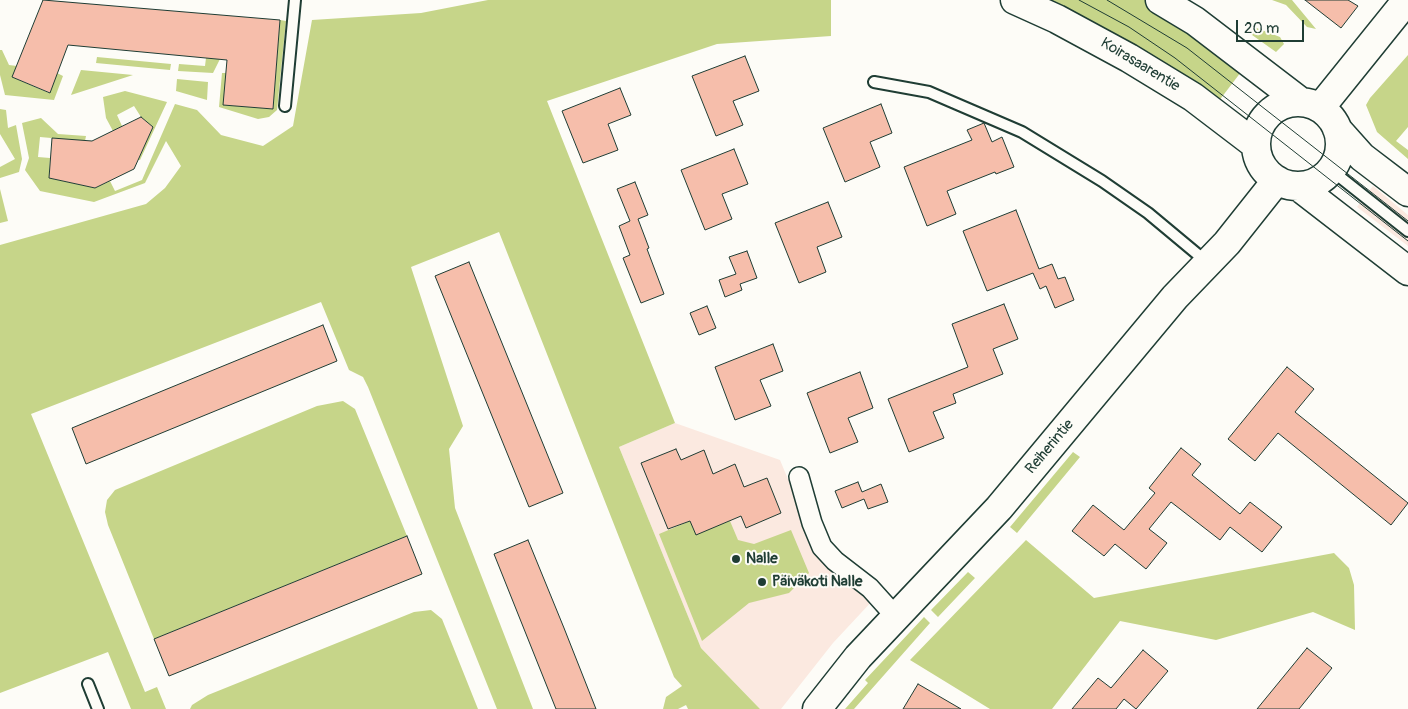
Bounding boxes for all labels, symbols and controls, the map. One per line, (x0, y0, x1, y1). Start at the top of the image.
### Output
scale bar (1238, 10, 1306, 42)
text: 20 m (1244, 19, 1279, 38)
street label: Koirasaarentie (1097, 34, 1183, 96)
street label: Reiherintie (1022, 416, 1078, 478)
place label: Nalle (746, 550, 778, 568)
marker: Nalle (730, 553, 742, 565)
place label: Päiväkoti Nalle (772, 573, 862, 591)
marker: Päiväkoti Nalle (756, 576, 768, 588)

